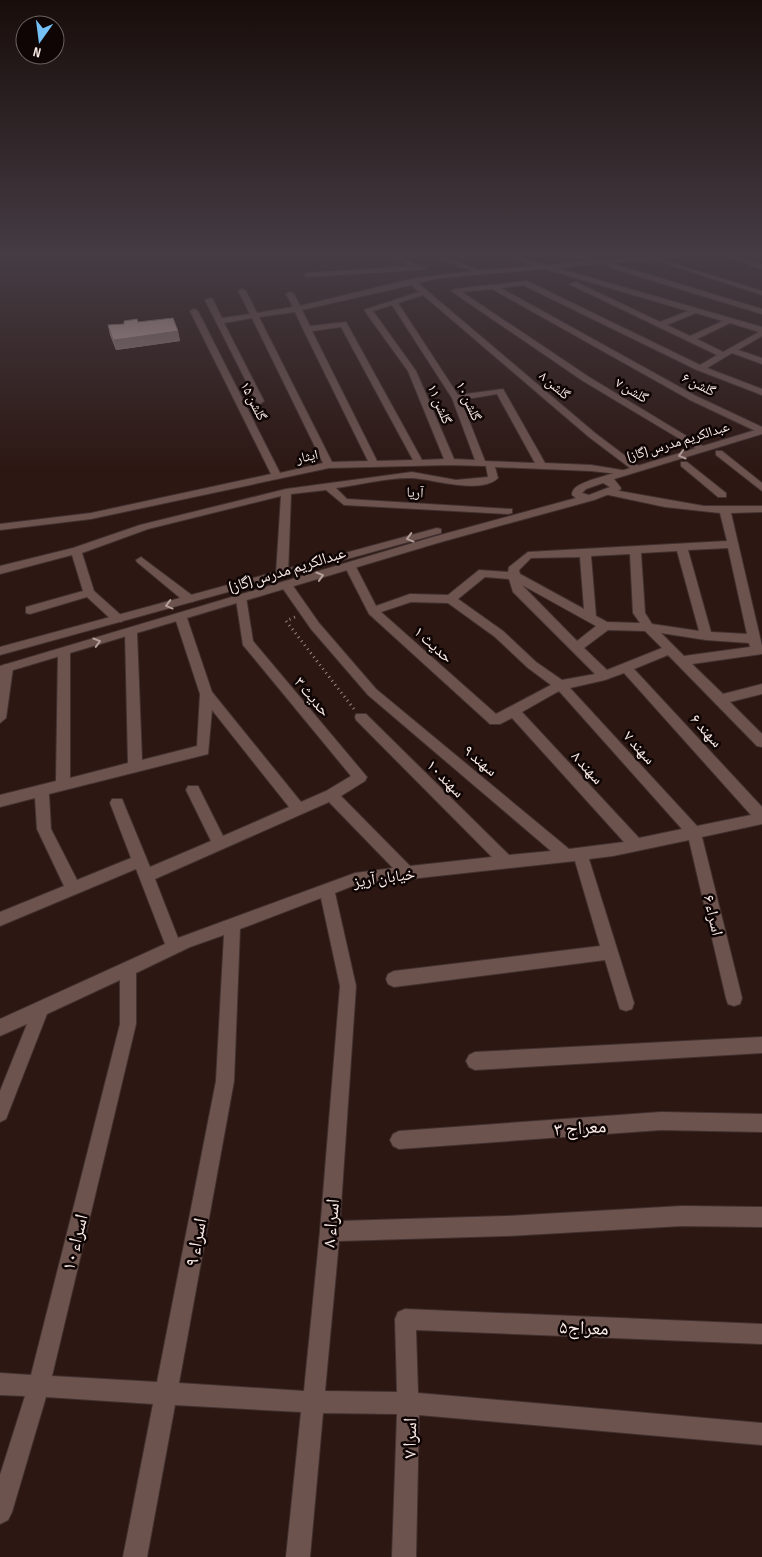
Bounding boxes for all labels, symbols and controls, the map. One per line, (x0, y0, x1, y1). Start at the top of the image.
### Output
north arrow (15, 15, 65, 65)
text: N (31, 43, 43, 61)
street label: گلشن ۸ (536, 368, 574, 403)
street label: گلشن ۶ (679, 369, 718, 400)
street label: گلشن ۷ (612, 374, 651, 407)
street label: گلشن ۱۵ (237, 379, 271, 424)
street label: گلشن ۱۰ (452, 379, 485, 424)
street label: گلشن ۱۱ (424, 382, 456, 427)
street label: عبدالکریم مدرس (گاز) (625, 418, 732, 466)
street label: ایثار (294, 446, 320, 467)
one-way arrow (678, 450, 687, 460)
street label: آریا (406, 484, 424, 501)
one-way arrow (406, 532, 415, 543)
street label: عبدالکریم مدرس (گاز) (227, 544, 348, 597)
one-way arrow (316, 572, 324, 582)
one-way arrow (166, 599, 174, 609)
street label: حدیث ۱ (410, 623, 456, 668)
one-way arrow (93, 638, 101, 648)
street label: حدیث ۳ (290, 673, 334, 721)
street label: سهند ۶ (686, 710, 726, 752)
street label: سهند ۷ (619, 727, 659, 769)
street label: سهند ۹ (459, 741, 501, 781)
street label: سهند ۸ (567, 747, 607, 789)
street label: سهند ۱۰ (422, 756, 468, 802)
street label: خیابان آریز (351, 865, 416, 892)
street label: اسراء ۶ (699, 893, 726, 938)
street label: معراج ۳ (553, 1115, 607, 1142)
street label: اسراء ۸ (318, 1198, 345, 1249)
street label: اسراء ۱۰ (57, 1212, 94, 1273)
street label: اسراء ۹ (181, 1216, 212, 1269)
street label: معراج۵ (559, 1316, 609, 1341)
street label: اسرا ۷ (399, 1417, 422, 1459)

